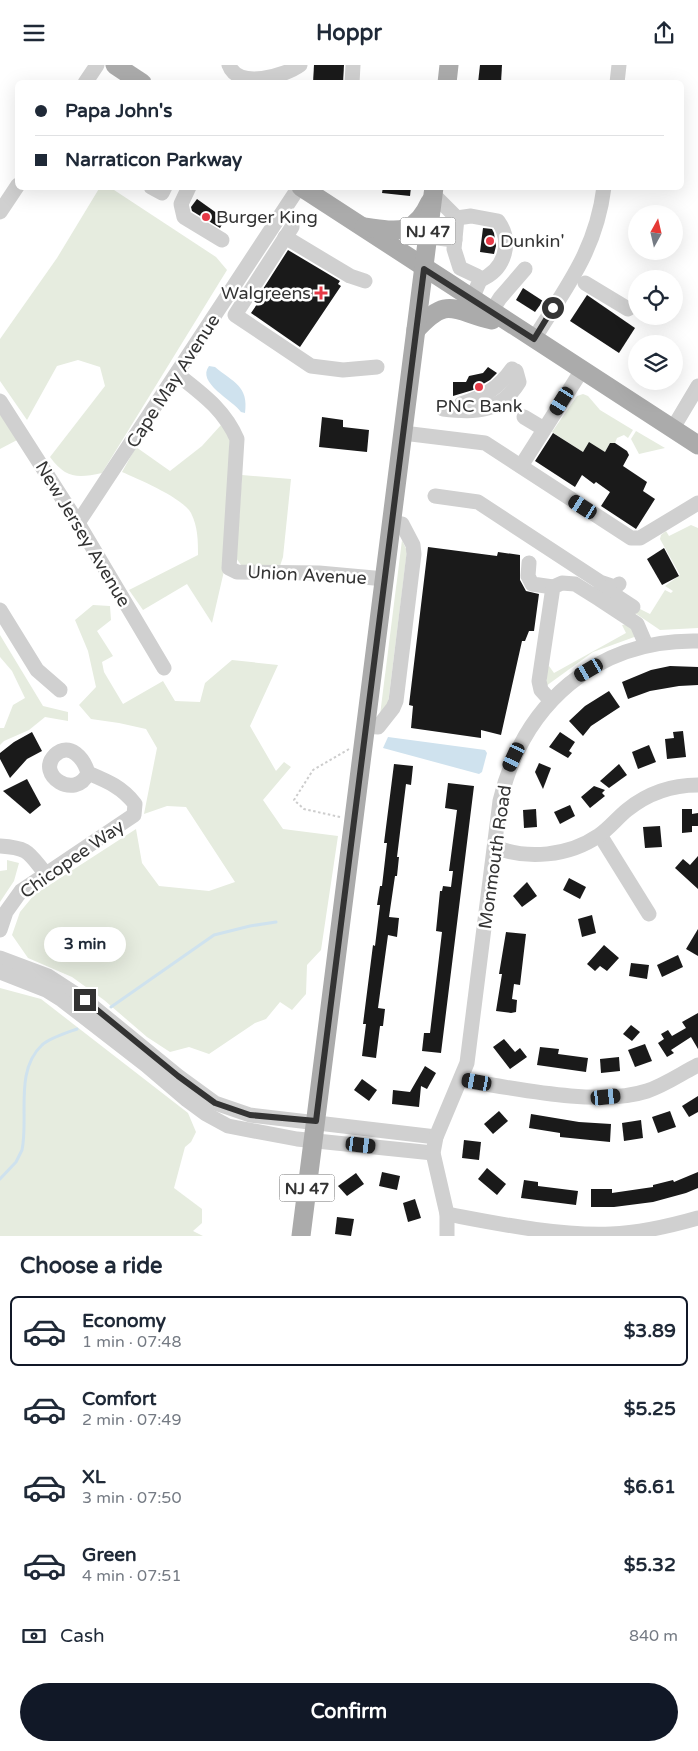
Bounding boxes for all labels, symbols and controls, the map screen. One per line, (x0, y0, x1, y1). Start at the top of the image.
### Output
icon: menu (20, 19, 48, 47)
icon: share (650, 19, 678, 47)
text: Hoppr (316, 20, 382, 46)
text: Papa John's (65, 100, 172, 122)
text: Narraticon Parkway (65, 149, 242, 171)
north arrow (628, 205, 682, 260)
map controls (628, 205, 683, 390)
place label: Burger King (216, 206, 318, 228)
marker: Burger King (200, 211, 212, 223)
road number: NJ 47 (400, 218, 456, 245)
place label: Dunkin' (500, 230, 565, 252)
marker: Dunkin' (484, 235, 496, 247)
button: locate (628, 270, 683, 325)
place label: Walgreens (221, 282, 311, 304)
marker: Walgreens (315, 287, 327, 299)
route start (542, 297, 564, 319)
street label: Cape May Avenue (122, 310, 224, 452)
button: layers (628, 335, 683, 390)
marker: PNC Bank (473, 381, 485, 393)
car (547, 384, 576, 418)
place label: PNC Bank (435, 395, 523, 417)
street label: New Jersey Avenue (31, 457, 135, 611)
car (566, 493, 599, 521)
street label: Union Avenue (247, 561, 367, 589)
car (572, 656, 605, 684)
car (500, 740, 527, 774)
street label: Monmouth Road (474, 784, 516, 930)
street label: Chicopee Way (16, 815, 129, 903)
callout: 3 min (44, 927, 126, 963)
text: 3 min (64, 934, 106, 954)
route end (74, 989, 96, 1011)
car (460, 1072, 493, 1092)
car (590, 1088, 621, 1106)
car (345, 1136, 376, 1154)
road number: NJ 47 (280, 1175, 334, 1201)
text: Choose a ride (20, 1253, 163, 1279)
icon: car (22, 1309, 67, 1354)
text: Economy (82, 1310, 166, 1332)
text: $3.89 (624, 1320, 676, 1342)
text: 1 min · 07:48 (82, 1332, 181, 1352)
icon: car (22, 1387, 67, 1432)
text: Comfort (82, 1388, 156, 1410)
text: $5.25 (624, 1398, 676, 1420)
text: 2 min · 07:49 (82, 1410, 181, 1430)
icon: car (22, 1465, 67, 1510)
text: XL (82, 1466, 106, 1488)
text: $6.61 (624, 1476, 676, 1498)
text: 3 min · 07:50 (82, 1488, 181, 1508)
icon: car (22, 1543, 67, 1588)
text: Green (82, 1544, 136, 1566)
text: $5.32 (624, 1554, 676, 1576)
text: 4 min · 07:51 (82, 1566, 181, 1586)
icon: cash (20, 1622, 48, 1650)
text: Cash (60, 1625, 105, 1647)
text: 840 m (629, 1626, 678, 1646)
button: Confirm (20, 1683, 678, 1741)

